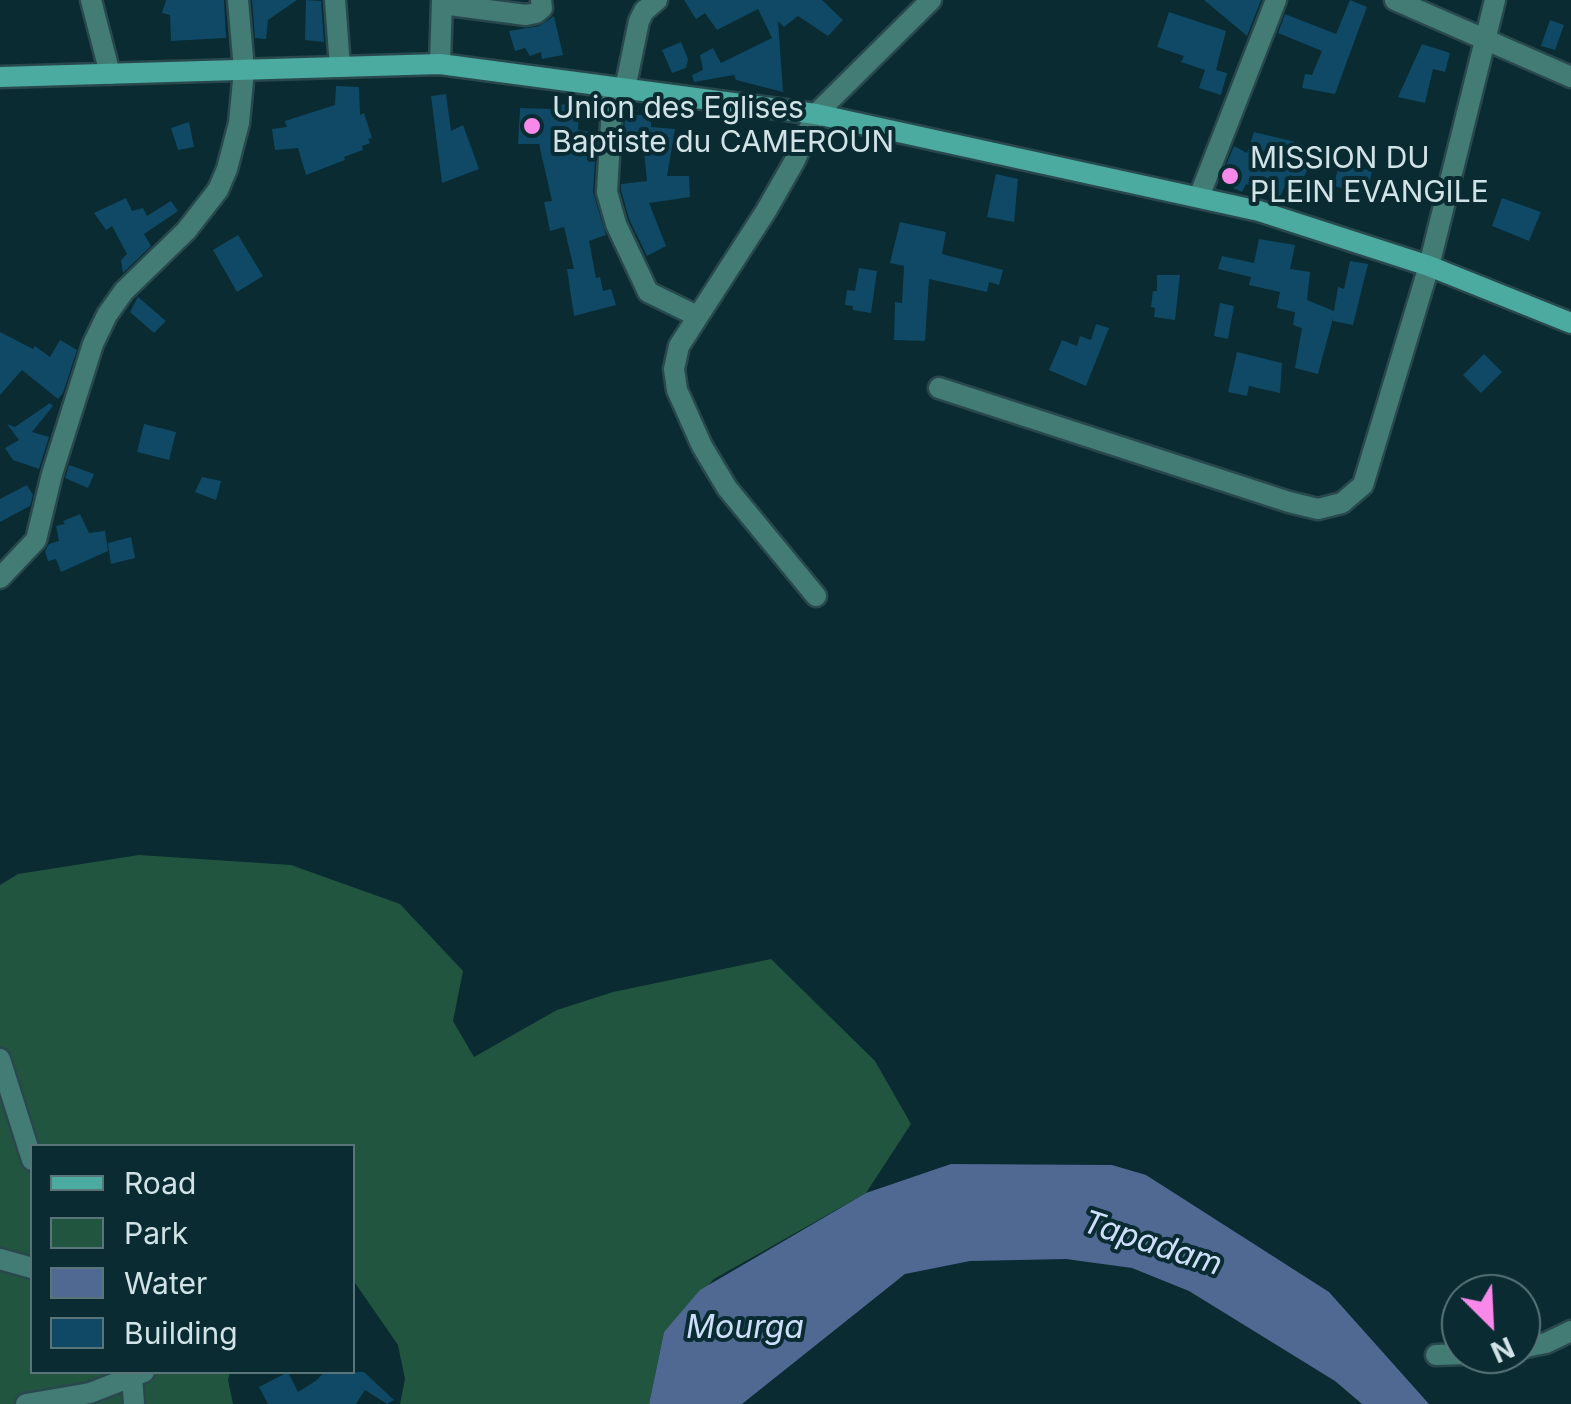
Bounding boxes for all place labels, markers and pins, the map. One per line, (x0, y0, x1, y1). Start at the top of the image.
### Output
place label: Union des Eglises Baptiste du CAMEROUN (552, 91, 894, 162)
marker: Union des Eglises Baptiste du CAMEROUN (521, 115, 543, 137)
place label: MISSION DU PLEIN EVANGILE (1250, 141, 1489, 212)
marker: MISSION DU PLEIN EVANGILE (1219, 165, 1241, 187)

